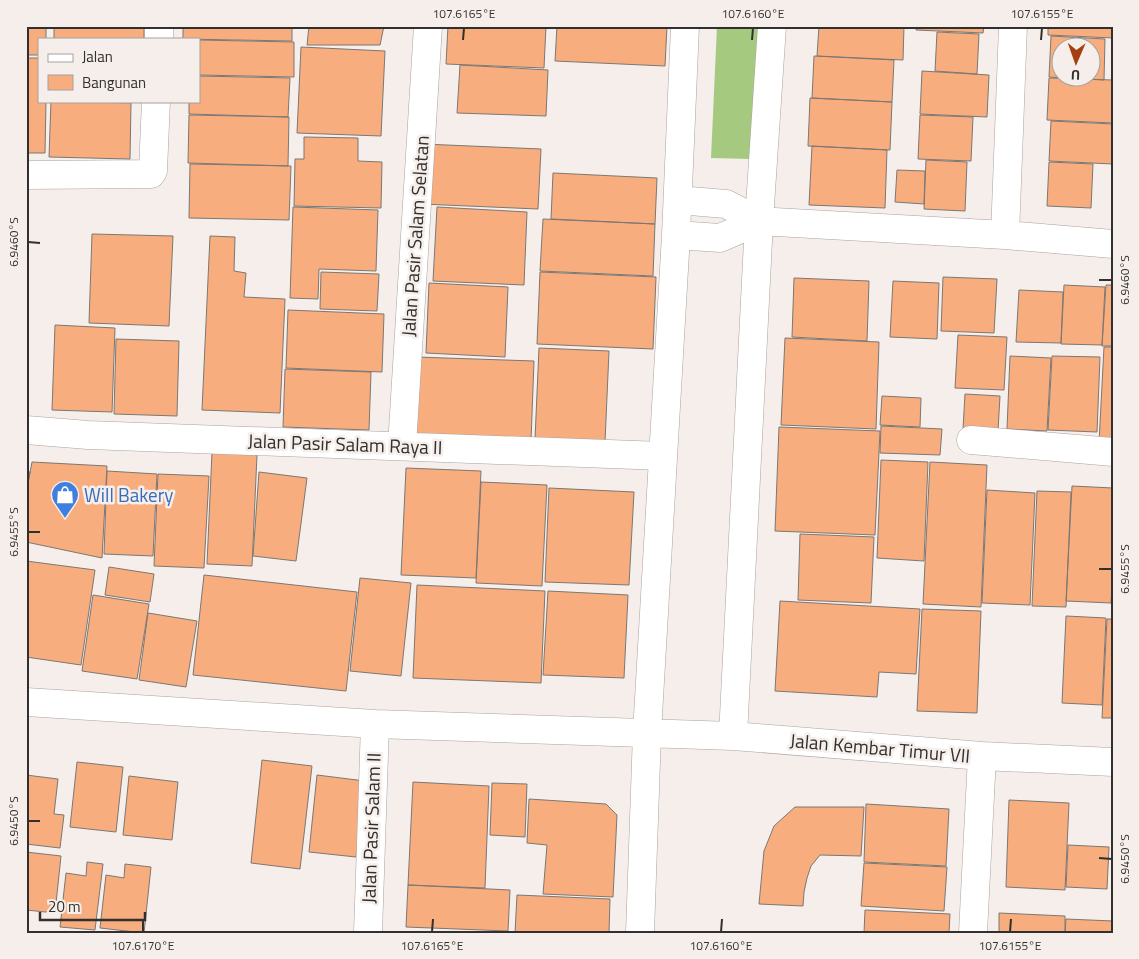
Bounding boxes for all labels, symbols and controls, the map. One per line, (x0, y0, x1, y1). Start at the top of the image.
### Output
text: 107.6165°E (433, 4, 496, 23)
text: 107.6160°E (722, 4, 785, 23)
text: 107.6155°E (1011, 4, 1074, 23)
legend (38, 38, 200, 102)
north arrow (1052, 38, 1102, 88)
text: Jalan (82, 45, 113, 68)
text: U (1071, 65, 1080, 86)
text: Bangunan (82, 71, 146, 94)
street label: Jalan Pasir Salam Selatan (393, 134, 436, 338)
text: 6.9460°S (4, 217, 23, 267)
text: 6.9460°S (1115, 255, 1134, 305)
street label: Jalan Pasir Salam Raya II (247, 426, 443, 461)
shop icon: Will Bakery (50, 480, 80, 519)
place label: Will Bakery (84, 480, 173, 509)
text: 6.9455°S (4, 507, 23, 557)
text: 6.9455°S (1115, 544, 1134, 594)
street label: Jalan Kembar Timur VII (789, 725, 971, 770)
street label: Jalan Pasir Salam II (353, 752, 388, 904)
text: 6.9450°S (4, 796, 23, 846)
text: 6.9450°S (1115, 834, 1134, 884)
scale bar (40, 889, 145, 921)
text: 20 m (48, 895, 81, 918)
text: 107.6170°E (112, 936, 175, 955)
text: 107.6165°E (401, 936, 464, 955)
text: 107.6160°E (690, 936, 753, 955)
text: 107.6155°E (979, 936, 1042, 955)

